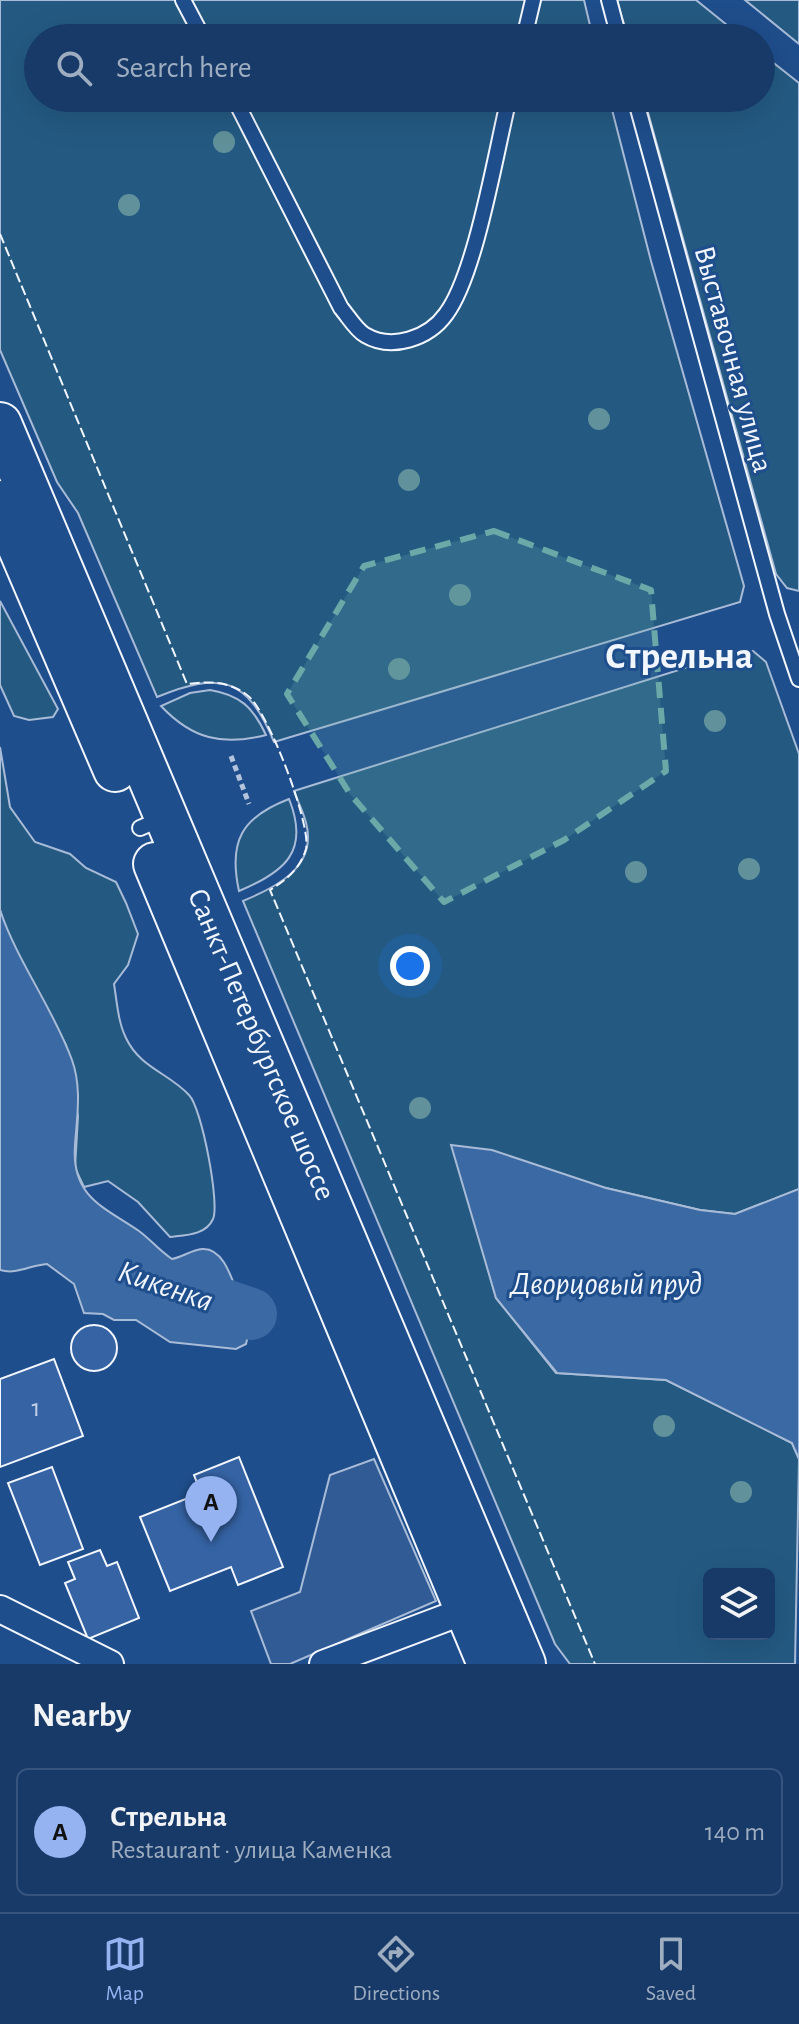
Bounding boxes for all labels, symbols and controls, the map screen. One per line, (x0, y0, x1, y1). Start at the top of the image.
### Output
search box (24, 24, 775, 112)
icon: search (52, 46, 96, 90)
text: Search here (116, 53, 252, 83)
street label: Выставочная улица (688, 243, 778, 476)
district label: Стрельна (605, 638, 753, 676)
street label: Санкт-Петербургское шоссе (182, 884, 340, 1205)
your location (390, 946, 430, 986)
water label: Кикенка (114, 1255, 217, 1317)
water label: Дворцовый пруд (509, 1268, 702, 1301)
house number: 1 (32, 1395, 40, 1421)
pin: A (185, 1476, 237, 1542)
map controls (703, 1568, 775, 1640)
button: layers (703, 1568, 775, 1640)
text: Nearby (32, 1699, 131, 1733)
text: Стрельна (110, 1802, 227, 1832)
text: A (52, 1819, 68, 1845)
text: 140 m (705, 1819, 765, 1845)
text: Restaurant · улица Каменка (110, 1837, 392, 1863)
tab: Map (103, 1932, 147, 2006)
tab: Directions (352, 1932, 440, 2006)
tab: Saved (646, 1932, 696, 2006)

